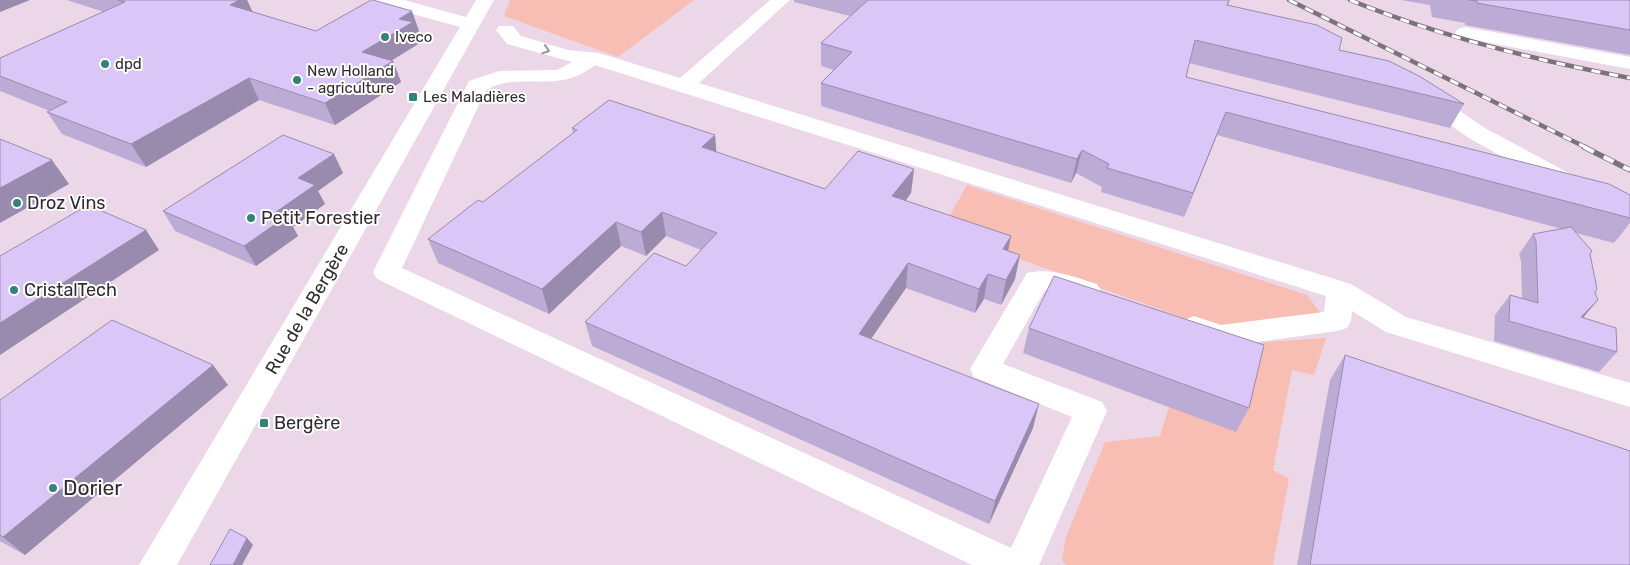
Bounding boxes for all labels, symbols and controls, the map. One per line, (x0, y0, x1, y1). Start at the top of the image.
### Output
place label: Iveco (395, 28, 432, 46)
marker: Iveco (379, 31, 391, 43)
one-way arrow (542, 44, 550, 54)
place label: dpd (115, 55, 142, 73)
marker: dpd (99, 58, 111, 70)
place label: New Holland - agriculture (307, 62, 394, 97)
marker: New Holland - agriculture (291, 74, 303, 86)
place label: Les Maladières (423, 88, 526, 106)
marker: Les Maladières (407, 91, 419, 103)
place label: Droz Vins (27, 192, 106, 214)
marker: Droz Vins (11, 197, 23, 209)
place label: Petit Forestier (261, 207, 380, 229)
marker: Petit Forestier (245, 212, 257, 224)
street label: Rue de la Bergère (261, 240, 353, 378)
place label: CristalTech (24, 279, 117, 301)
marker: CristalTech (8, 284, 20, 296)
place label: Bergère (274, 412, 340, 434)
marker: Bergère (258, 417, 270, 429)
place label: Dorier (63, 475, 122, 500)
marker: Dorier (47, 482, 59, 494)

